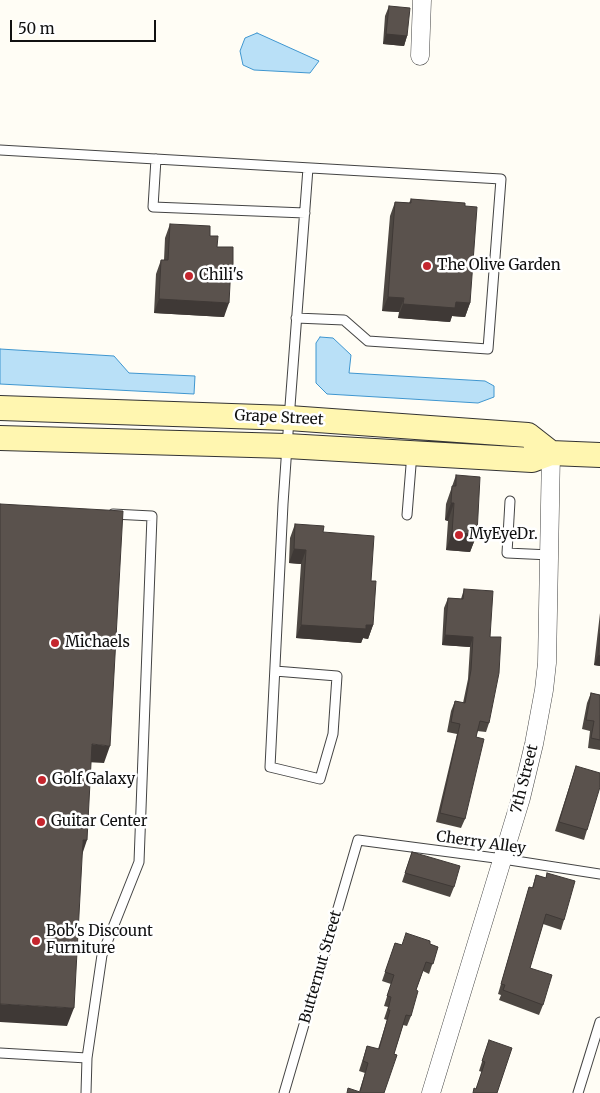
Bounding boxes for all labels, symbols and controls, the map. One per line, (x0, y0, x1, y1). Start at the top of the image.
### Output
scale bar (12, 10, 159, 42)
text: 50 m (18, 19, 55, 38)
place label: The Olive Garden (437, 257, 561, 275)
marker: The Olive Garden (421, 260, 433, 272)
place label: Chili's (199, 267, 243, 285)
marker: Chili's (183, 270, 195, 282)
street label: Grape Street (234, 407, 324, 429)
place label: MyEyeDr. (469, 526, 538, 544)
marker: MyEyeDr. (453, 529, 465, 541)
place label: Michaels (65, 634, 130, 652)
marker: Michaels (49, 637, 61, 649)
street label: 7th Street (508, 743, 542, 815)
place label: Golf Galaxy (52, 771, 135, 789)
marker: Golf Galaxy (36, 774, 48, 786)
place label: Guitar Center (51, 813, 147, 831)
marker: Guitar Center (35, 816, 47, 828)
street label: Cherry Alley (435, 828, 527, 858)
street label: Butternut Street (296, 909, 346, 1025)
place label: Bob's Discount Furniture (46, 923, 153, 958)
marker: Bob's Discount Furniture (30, 935, 42, 947)

